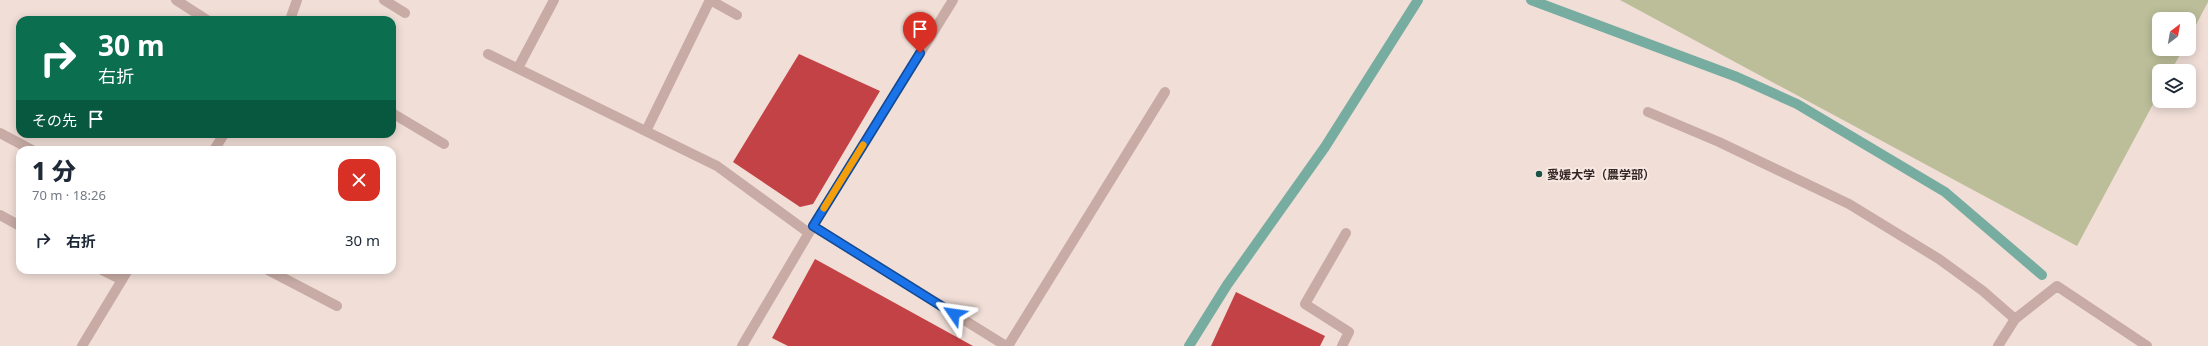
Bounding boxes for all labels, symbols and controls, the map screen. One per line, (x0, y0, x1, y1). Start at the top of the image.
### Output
pin (903, 12, 937, 53)
north arrow (2152, 12, 2196, 56)
map controls (2152, 12, 2196, 108)
icon: arrive (909, 18, 931, 40)
text: 30 m (98, 26, 165, 64)
icon: right (32, 32, 84, 84)
text: 右折 (98, 64, 134, 88)
button: layers (2152, 64, 2196, 108)
icon: arrive (85, 108, 107, 130)
text: その先 (32, 110, 77, 130)
text: 1 分 (32, 154, 76, 187)
button: close (338, 159, 380, 201)
place label: 愛媛大学（農学部） (1547, 166, 1655, 183)
marker: 愛媛大学（農学部） (1534, 169, 1544, 179)
text: 70 m · 18:26 (32, 186, 106, 204)
icon: right (32, 229, 54, 251)
text: 30 m (345, 230, 380, 250)
text: 右折 (66, 231, 96, 251)
position arrow (933, 293, 975, 335)

